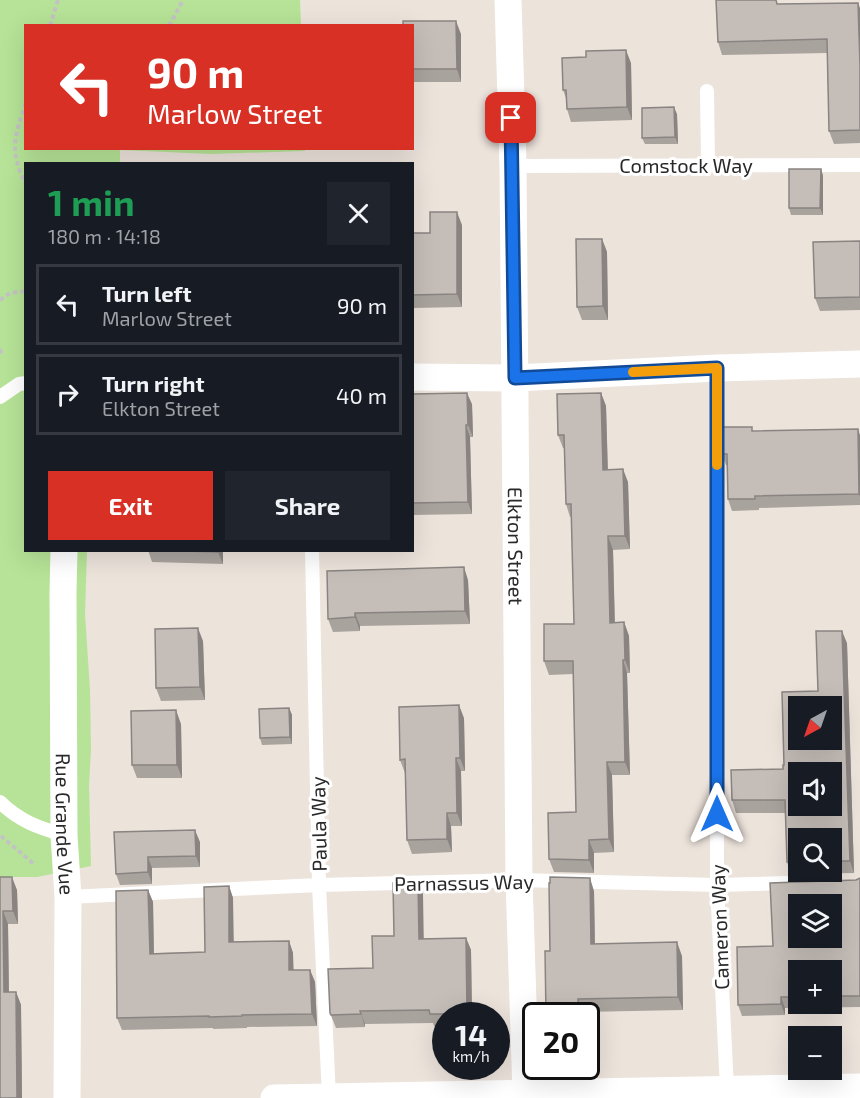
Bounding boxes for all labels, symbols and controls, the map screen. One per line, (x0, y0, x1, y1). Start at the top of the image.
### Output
text: 90 m (147, 46, 244, 96)
icon: left (48, 48, 126, 126)
pin (485, 92, 536, 143)
text: Marlow Street (147, 97, 322, 129)
icon: arrive (494, 101, 527, 134)
street label: Comstock Way (619, 153, 753, 177)
text: 1 min (48, 180, 135, 223)
button: close (327, 182, 390, 245)
text: 180 m · 14:18 (48, 224, 161, 248)
text: Turn left (102, 280, 191, 306)
icon: left (51, 288, 84, 321)
text: 90 m (337, 292, 387, 318)
text: Marlow Street (102, 306, 232, 330)
text: Turn right (102, 370, 204, 396)
icon: right (51, 378, 84, 411)
text: 40 m (336, 382, 387, 408)
text: Elkton Street (102, 396, 220, 420)
button: Exit (48, 471, 213, 540)
button: Share (225, 471, 390, 540)
street label: Elkton Street (504, 487, 529, 605)
north arrow (788, 696, 842, 750)
map controls (788, 696, 842, 1080)
street label: Rue Grande Vue (52, 753, 80, 896)
button: sound (788, 762, 842, 816)
street label: Paula Way (305, 776, 331, 872)
position arrow (685, 782, 749, 846)
button: search (788, 828, 842, 882)
street label: Cameron Way (705, 863, 733, 990)
street label: Parnassus Way (394, 869, 534, 895)
button: layers (788, 894, 842, 948)
button: + (788, 960, 842, 1014)
speed limit sign: 20 (522, 1002, 600, 1080)
text: 14 (455, 1016, 487, 1052)
button: − (788, 1026, 842, 1080)
text: km/h (452, 1047, 490, 1065)

